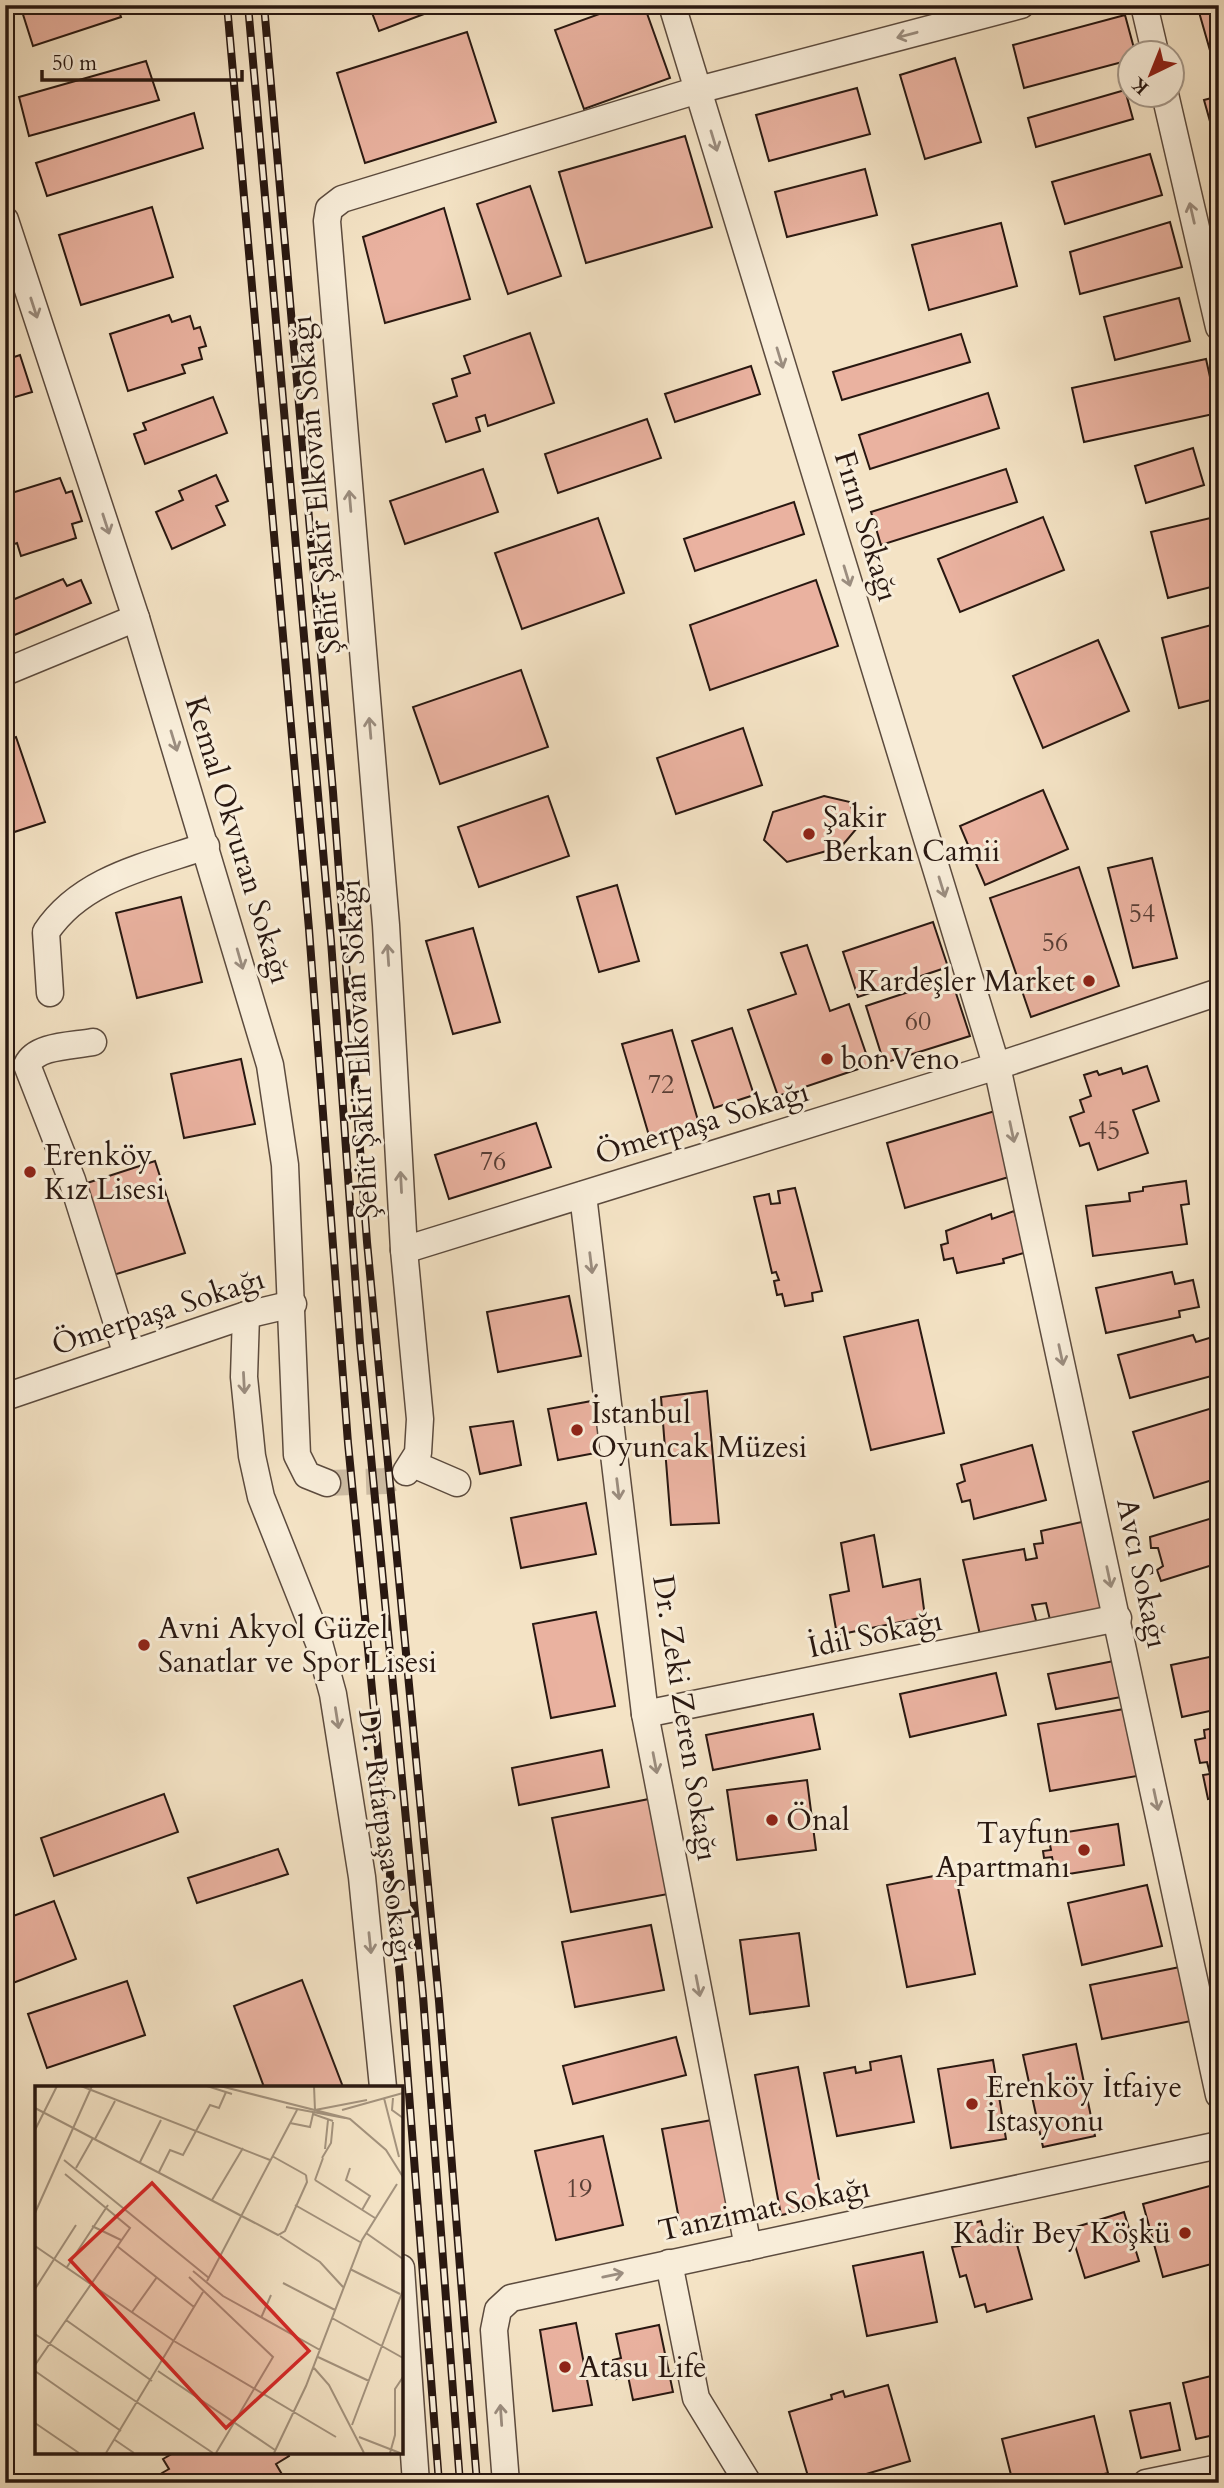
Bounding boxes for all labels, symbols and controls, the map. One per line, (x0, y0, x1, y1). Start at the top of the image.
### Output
one-way arrow (897, 29, 919, 42)
scale bar (42, 38, 242, 82)
north arrow (1116, 38, 1186, 108)
text: 50 m (52, 49, 97, 78)
text: K (1125, 71, 1155, 100)
one-way arrow (708, 129, 721, 151)
one-way arrow (1185, 202, 1199, 225)
one-way arrow (29, 297, 42, 319)
street label: Şehit Şakir Elkovan Sokağı (281, 314, 351, 656)
one-way arrow (775, 347, 788, 369)
street label: Fırın Sokağı (824, 446, 908, 606)
one-way arrow (343, 490, 356, 513)
one-way arrow (101, 513, 113, 535)
one-way arrow (841, 565, 854, 587)
street label: Kemal Okvuran Sokağı (175, 691, 301, 989)
one-way arrow (363, 717, 376, 740)
one-way arrow (169, 730, 182, 752)
place label: Şakir Berkan Camii (823, 797, 1000, 872)
marker: Şakir Berkan Camii (801, 826, 817, 842)
one-way arrow (937, 876, 950, 898)
street label: Şehit Şakir Elkovan Sokağı (330, 878, 388, 1220)
house number: 54 (1129, 896, 1155, 931)
house number: 56 (1042, 925, 1068, 960)
one-way arrow (381, 944, 394, 966)
one-way arrow (234, 948, 247, 970)
place label: Kardeşler Market (858, 961, 1076, 1002)
marker: Kardeşler Market (1081, 973, 1097, 989)
house number: 60 (905, 1004, 931, 1039)
place label: bonVeno (841, 1039, 959, 1080)
marker: bonVeno (819, 1051, 835, 1067)
house number: 72 (648, 1067, 674, 1102)
street label: Ömerpaşa Sokağı (590, 1071, 814, 1175)
house number: 45 (1094, 1113, 1120, 1148)
one-way arrow (1006, 1120, 1020, 1143)
place label: Erenköy Kız Lisesi (44, 1135, 165, 1210)
house number: 76 (480, 1144, 506, 1179)
marker: Erenköy Kız Lisesi (22, 1164, 38, 1180)
one-way arrow (394, 1171, 407, 1194)
one-way arrow (585, 1251, 598, 1274)
street label: Ömerpaşa Sokağı (46, 1258, 270, 1366)
one-way arrow (1054, 1343, 1068, 1366)
one-way arrow (238, 1371, 251, 1394)
place label: İstanbul Oyuncak Müzesi (591, 1393, 807, 1468)
marker: İstanbul Oyuncak Müzesi (569, 1422, 585, 1438)
one-way arrow (612, 1477, 625, 1500)
street label: Avcı Sokağı (1106, 1494, 1178, 1652)
one-way arrow (1102, 1565, 1116, 1588)
street label: Dr. Zeki Zeren Sokağı (642, 1572, 728, 1864)
street label: İdil Sokağı (804, 1600, 946, 1668)
place label: Avni Akyol Güzel Sanatlar ve Spor Lisesi (158, 1608, 437, 1683)
marker: Avni Akyol Güzel Sanatlar ve Spor Lisesi (136, 1637, 152, 1653)
one-way arrow (331, 1706, 344, 1729)
street label: Dr. Rıfatpaşa Sokağı (348, 1706, 424, 1966)
one-way arrow (648, 1751, 662, 1774)
one-way arrow (1150, 1788, 1164, 1811)
place label: Önal (786, 1800, 850, 1841)
marker: Önal (764, 1812, 780, 1828)
place label: Tayfun Apartmanı (935, 1813, 1070, 1888)
marker: Tayfun Apartmanı (1076, 1842, 1092, 1858)
one-way arrow (363, 1932, 376, 1954)
one-way arrow (692, 1974, 705, 1997)
place label: Erenköy İtfaiye İstasyonu (986, 2067, 1182, 2142)
inset map (35, 2086, 402, 2453)
marker: Erenköy İtfaiye İstasyonu (964, 2096, 980, 2112)
street label: Tanzimat Sokağı (654, 2167, 874, 2251)
house number: 19 (566, 2171, 592, 2206)
place label: Kadir Bey Köşkü (953, 2213, 1171, 2254)
marker: Kadir Bey Köşkü (1177, 2225, 1193, 2241)
one-way arrow (601, 2268, 624, 2282)
place label: Atasu Life (579, 2347, 707, 2388)
marker: Atasu Life (557, 2359, 573, 2375)
one-way arrow (494, 2403, 507, 2426)

